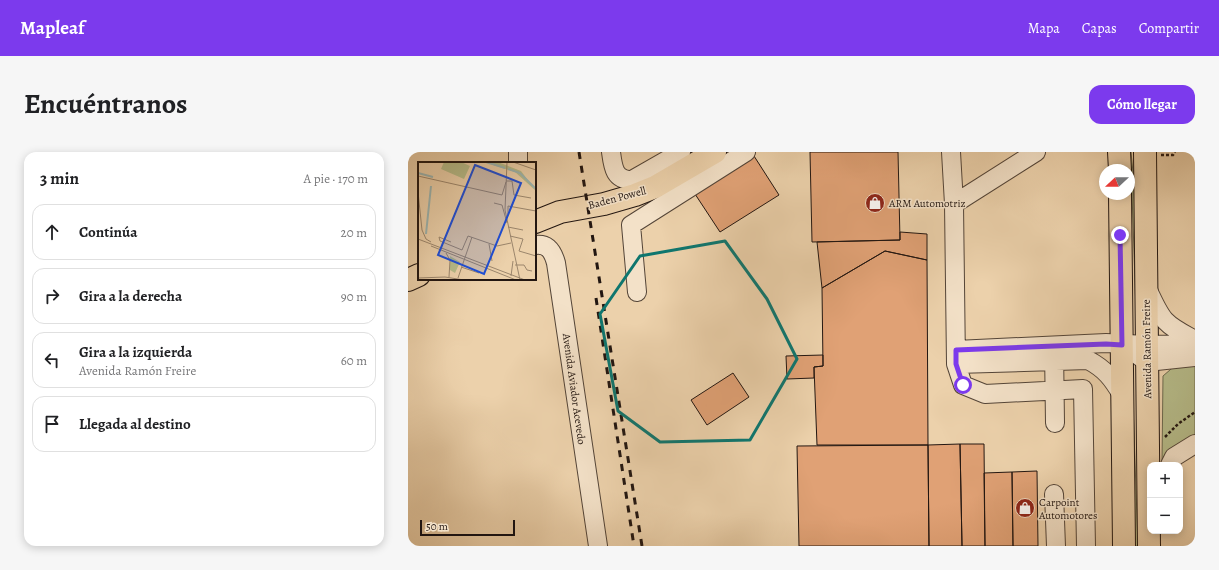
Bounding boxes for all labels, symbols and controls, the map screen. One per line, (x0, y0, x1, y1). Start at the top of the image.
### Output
text: Mapleaf (20, 15, 85, 41)
text: Mapa (1028, 19, 1060, 38)
text: Capas (1082, 19, 1117, 38)
text: Compartir (1139, 19, 1199, 38)
text: Encuéntranos (24, 85, 188, 123)
button: Cómo llegar (1089, 85, 1195, 124)
inset map (418, 162, 536, 280)
north arrow (1099, 164, 1135, 200)
text: 3 min (40, 167, 79, 190)
text: A pie · 170 m (304, 170, 368, 187)
street label: Baden Powell (586, 183, 648, 213)
shop icon: ARM Automotriz (864, 192, 886, 214)
place label: ARM Automotriz (888, 196, 966, 211)
icon: ahead (41, 221, 63, 243)
text: Continúa (79, 222, 137, 242)
text: 20 m (341, 224, 367, 241)
route end (1111, 226, 1129, 244)
icon: right (41, 285, 63, 307)
text: Gira a la derecha (79, 286, 182, 306)
text: 90 m (341, 288, 367, 305)
street label: Avenida Ramón Freire (1139, 299, 1155, 400)
street label: Avenida Aviador Acevedo (559, 332, 589, 446)
text: Gira a la izquierda (79, 342, 192, 362)
icon: left (41, 349, 63, 371)
text: 60 m (341, 352, 367, 369)
text: Avenida Ramón Freire (79, 362, 196, 379)
route start (954, 376, 972, 394)
icon: arrive (41, 413, 63, 435)
text: Llegada al destino (79, 414, 191, 434)
map controls (1147, 462, 1183, 534)
button: + (1147, 462, 1183, 498)
place label: Carpoint Automotores (1038, 495, 1097, 523)
shop icon: Carpoint Automotores (1014, 497, 1036, 519)
button: − (1147, 498, 1183, 534)
scale bar (420, 518, 515, 537)
text: 50 m (426, 519, 448, 534)

